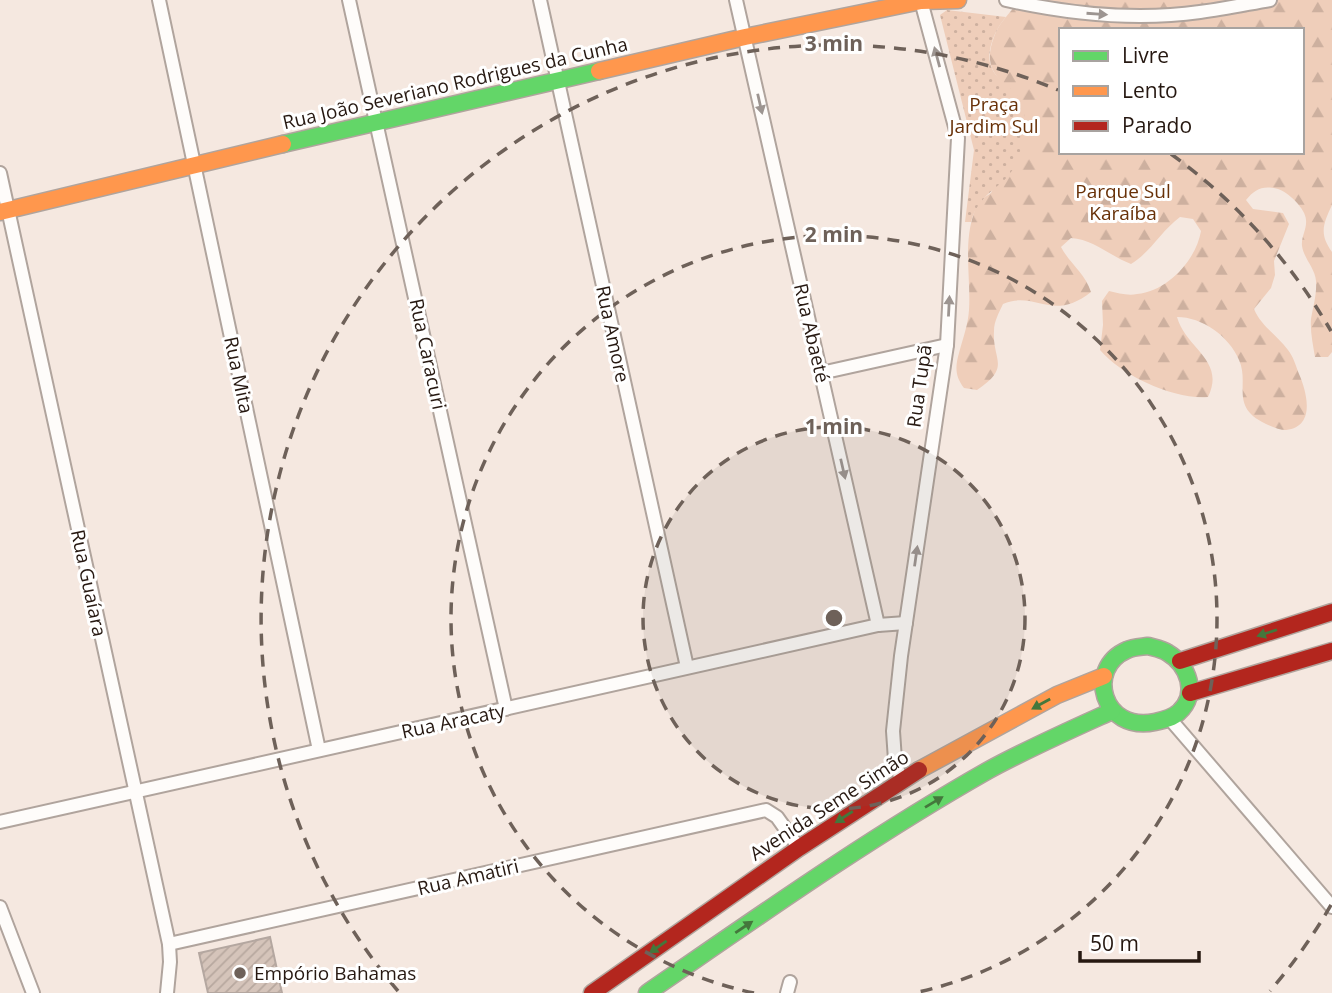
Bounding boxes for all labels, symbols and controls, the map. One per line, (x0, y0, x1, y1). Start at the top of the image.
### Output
one-way arrow (1087, 9, 1109, 20)
legend (1059, 28, 1304, 154)
text: 3 min (805, 29, 863, 57)
street label: Rua João Severiano Rodrigues da Cunha (280, 31, 630, 135)
text: Livre (1122, 41, 1169, 69)
one-way arrow (931, 46, 941, 67)
text: Lento (1122, 76, 1178, 104)
park label: Praça Jardim Sul (947, 91, 1039, 139)
one-way arrow (755, 93, 766, 115)
text: Parado (1122, 111, 1192, 139)
park label: Parque Sul Karaíba (1075, 178, 1171, 226)
text: 2 min (805, 220, 863, 248)
street label: Rua Abaeté (788, 281, 836, 385)
street label: Rua Amore (590, 283, 636, 385)
one-way arrow (944, 295, 955, 317)
street label: Rua Caracuri (404, 296, 452, 412)
street label: Rua Mita (218, 334, 260, 416)
street label: Rua Tupã (900, 343, 938, 429)
text: 1 min (805, 412, 863, 440)
one-way arrow (837, 458, 848, 480)
street label: Rua Guaíara (65, 527, 113, 639)
one-way arrow (911, 545, 922, 567)
centre of rings (822, 606, 846, 630)
one-way arrow (1256, 628, 1277, 639)
street label: Rua Aracaty (399, 697, 508, 745)
one-way arrow (1031, 698, 1051, 709)
street label: Avenida Seme Simão (744, 744, 914, 866)
one-way arrow (925, 796, 944, 808)
one-way arrow (835, 811, 854, 824)
street label: Rua Amatiri (415, 853, 521, 901)
one-way arrow (735, 920, 753, 934)
scale bar (1080, 920, 1199, 964)
text: 50 m (1090, 929, 1139, 957)
one-way arrow (649, 940, 667, 954)
place label: Empório Bahamas (254, 960, 416, 986)
marker: Empório Bahamas (232, 965, 248, 981)

